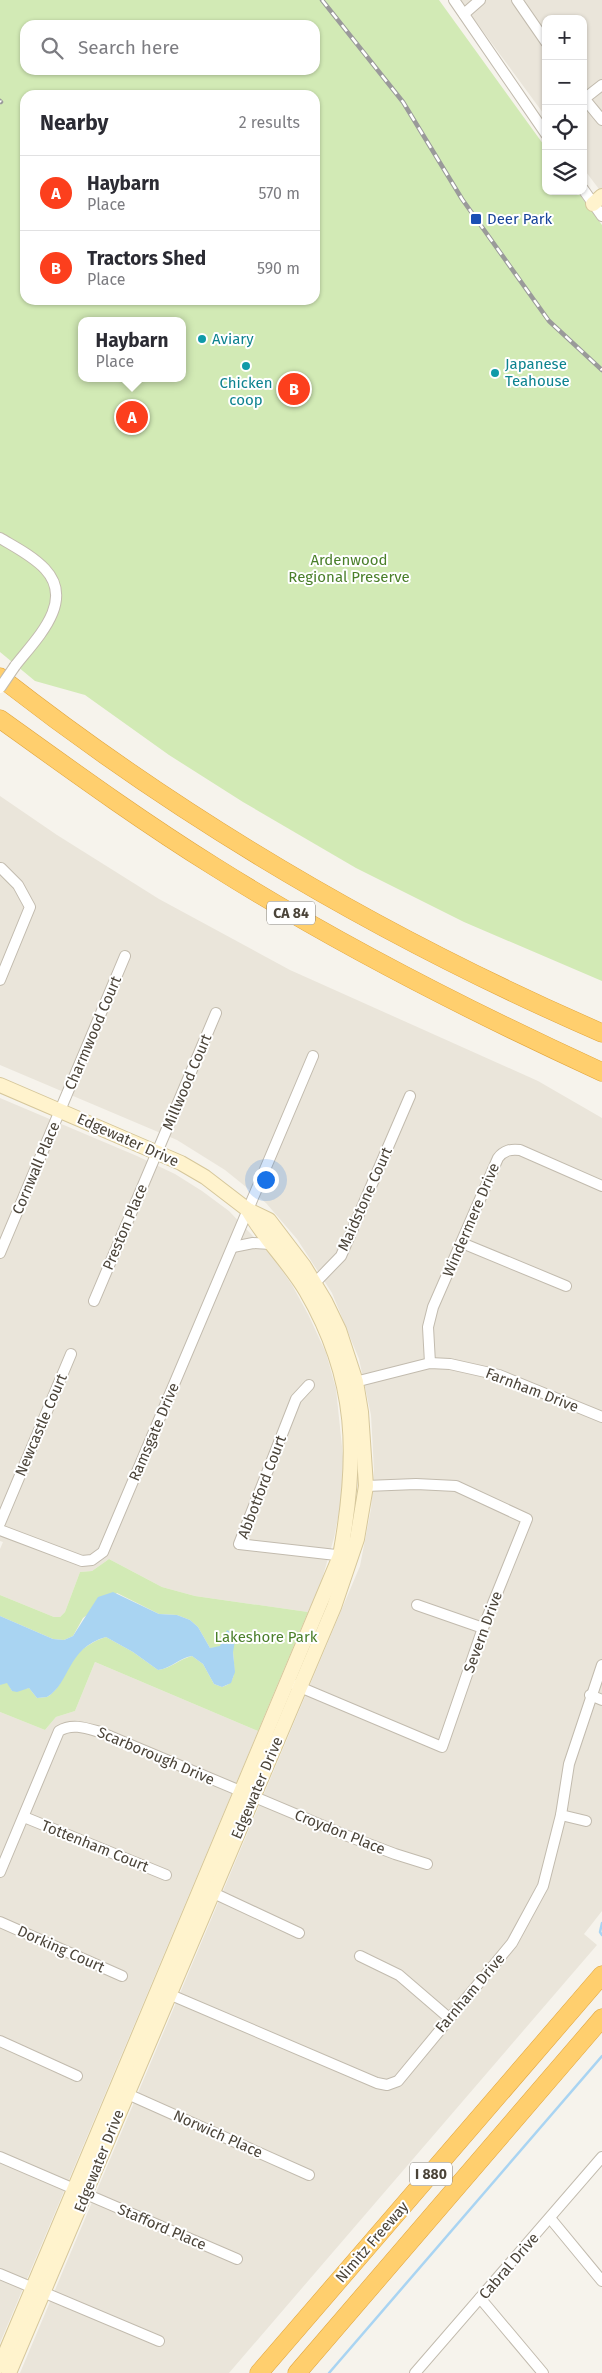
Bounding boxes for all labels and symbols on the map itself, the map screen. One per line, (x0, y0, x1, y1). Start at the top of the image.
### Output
place label: Deer Park (487, 210, 553, 228)
marker: Deer Park (469, 212, 483, 226)
place label: Aviary (212, 330, 254, 348)
marker: Aviary (196, 333, 208, 345)
place label: Japanese Teahouse (505, 355, 570, 390)
marker: Chicken coop (240, 360, 252, 372)
marker: Japanese Teahouse (489, 367, 501, 379)
pin: B (278, 370, 310, 408)
place label: Chicken coop (220, 374, 272, 409)
pin: A (116, 398, 148, 436)
park label: Ardenwood Regional Preserve (288, 551, 410, 586)
road number: CA 84 (267, 901, 315, 924)
street label: Charmwood Court (61, 973, 125, 1093)
street label: Millwood Court (159, 1031, 216, 1133)
street label: Edgewater Drive (74, 1110, 182, 1170)
street label: Cornwall Place (8, 1119, 64, 1217)
street label: Maidstone Court (334, 1144, 396, 1254)
street label: Windermere Drive (439, 1160, 503, 1280)
your location (253, 1167, 279, 1193)
street label: Preston Place (99, 1181, 151, 1273)
street label: Farnham Drive (483, 1364, 581, 1416)
street label: Newcastle Court (11, 1370, 71, 1479)
street label: Ramsgate Drive (125, 1380, 183, 1484)
street label: Abbotford Court (234, 1432, 290, 1541)
street label: Severn Drive (460, 1589, 506, 1675)
park label: Lakeshore Park (215, 1628, 318, 1646)
street label: Scarborough Drive (95, 1723, 217, 1789)
street label: Edgewater Drive (227, 1734, 287, 1842)
street label: Croydon Place (292, 1806, 388, 1858)
street label: Tottenham Court (39, 1816, 152, 1876)
street label: Dorking Court (15, 1922, 108, 1976)
street label: Farnham Drive (432, 1950, 508, 2036)
street label: Norwich Place (171, 2106, 265, 2162)
street label: Edgewater Drive (70, 2107, 128, 2215)
road number: I 880 (410, 2162, 452, 2186)
street label: Nimitz Freeway (332, 2197, 413, 2286)
street label: Stafford Place (115, 2200, 209, 2254)
street label: Cabral Drive (475, 2229, 543, 2303)

